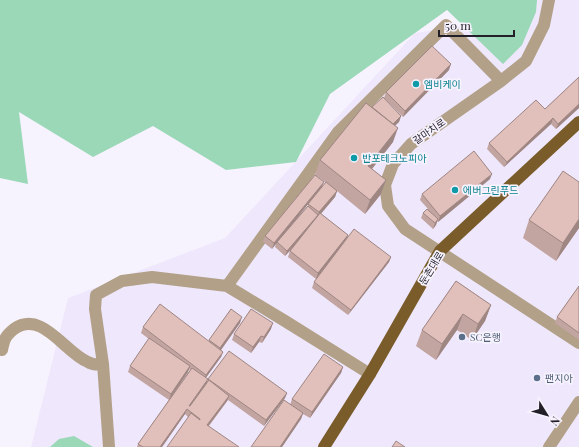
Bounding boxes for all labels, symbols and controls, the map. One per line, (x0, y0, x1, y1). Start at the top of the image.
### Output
scale bar (439, 12, 514, 38)
text: 50 m (445, 17, 471, 33)
place label: 엠비케이 (424, 77, 461, 91)
marker: 엠비케이 (411, 79, 421, 89)
street label: 갈마치로 (410, 115, 448, 147)
place label: 반포테크노피아 (362, 151, 427, 165)
marker: 반포테크노피아 (349, 153, 359, 163)
place label: 에버그린푸드 (463, 183, 518, 197)
marker: 에버그린푸드 (450, 185, 460, 195)
street label: 둔촌대로 (416, 249, 446, 287)
place label: SC은행 (470, 330, 501, 344)
marker: SC은행 (457, 332, 467, 342)
place label: 팬지아 (545, 371, 573, 385)
marker: 팬지아 (532, 373, 542, 383)
north arrow (527, 395, 567, 435)
text: N (547, 414, 564, 429)

